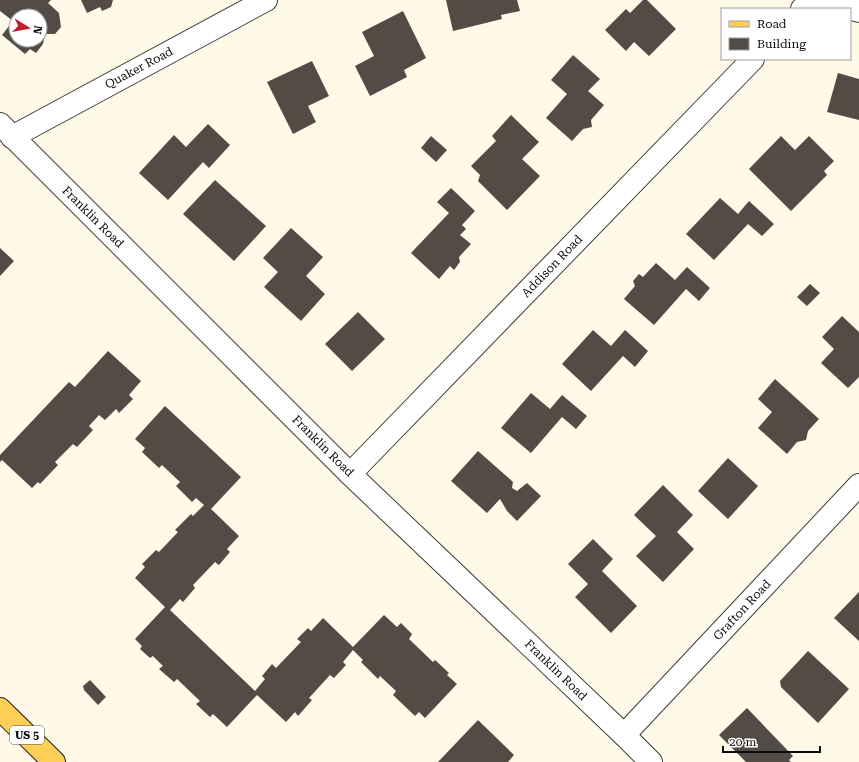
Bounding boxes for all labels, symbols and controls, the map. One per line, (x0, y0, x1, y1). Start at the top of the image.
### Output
north arrow (8, 8, 48, 48)
legend (721, 8, 851, 60)
text: Road (757, 17, 787, 31)
text: N (30, 24, 45, 36)
text: Building (757, 37, 806, 51)
street label: Quaker Road (103, 44, 176, 92)
street label: Franklin Road (59, 183, 127, 251)
street label: Addison Road (519, 232, 585, 300)
street label: Franklin Road (289, 412, 357, 480)
street label: Grafton Road (710, 577, 774, 643)
street label: Franklin Road (522, 637, 590, 703)
road number: US 5 (10, 726, 44, 744)
scale bar (723, 728, 820, 754)
text: 20 m (729, 735, 756, 749)

